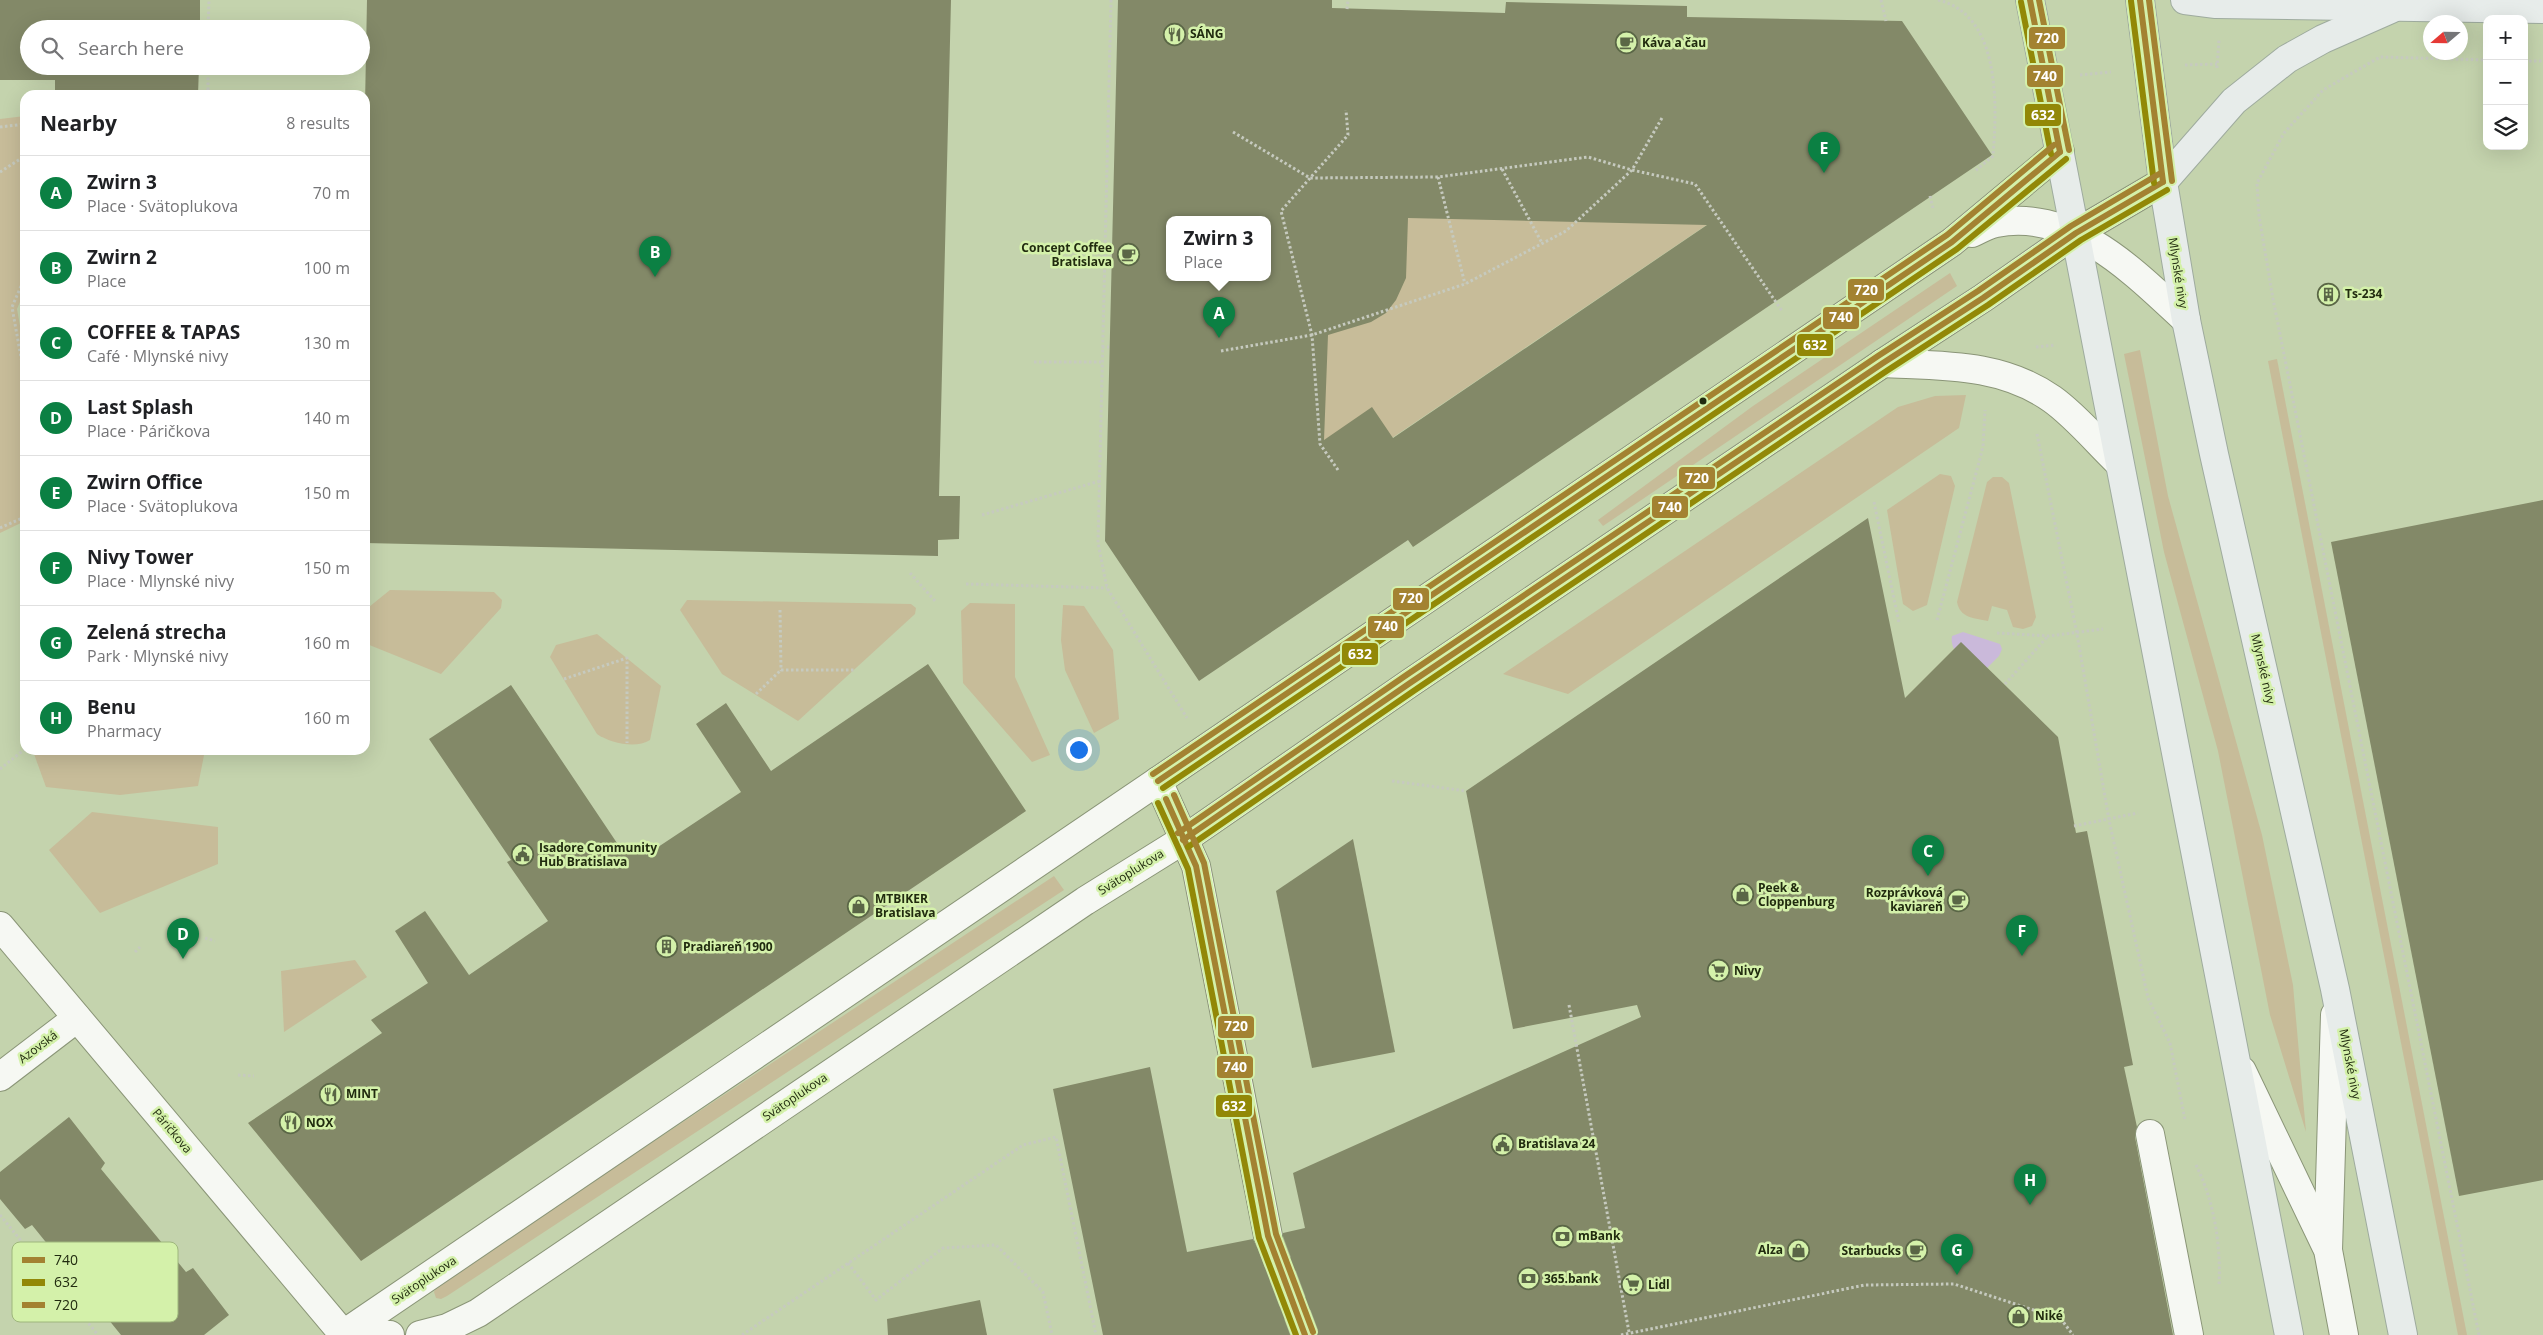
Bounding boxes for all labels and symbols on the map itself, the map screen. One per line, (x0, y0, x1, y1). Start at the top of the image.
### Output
north arrow (2423, 15, 2468, 60)
restaurant icon: SÁNG (1162, 22, 1186, 46)
place label: SÁNG (1190, 25, 1223, 42)
line badge: 720 (2028, 26, 2066, 50)
text: 720 (2035, 28, 2059, 47)
cafe icon: Káva a čau (1614, 31, 1638, 55)
place label: Káva a čau (1642, 34, 1706, 51)
line badge: 740 (2026, 64, 2064, 88)
text: 740 (2033, 66, 2057, 85)
line badge: 632 (2024, 103, 2062, 127)
text: 632 (2031, 105, 2055, 124)
pin: E (1808, 132, 1840, 173)
pin: B (639, 236, 671, 277)
street label: Mlynské nivy (2165, 236, 2193, 311)
place label: Concept Coffee Bratislava (1021, 239, 1112, 270)
cafe icon: Concept Coffee Bratislava (1116, 243, 1140, 267)
line badge: 720 (1847, 278, 1885, 302)
text: 720 (1854, 280, 1878, 299)
building icon: Ts-234 (2317, 282, 2341, 306)
place label: Ts-234 (2345, 285, 2382, 302)
pin: A (1203, 297, 1235, 338)
line badge: 740 (1822, 306, 1860, 330)
text: 740 (1829, 307, 1853, 326)
line badge: 632 (1796, 333, 1834, 357)
text: 632 (1803, 335, 1827, 354)
unlabelled marker (1698, 396, 1708, 406)
line badge: 720 (1678, 466, 1716, 490)
text: 720 (1685, 468, 1709, 487)
line badge: 740 (1651, 495, 1689, 519)
text: 740 (1658, 497, 1682, 516)
line badge: 720 (1392, 587, 1430, 611)
text: 720 (1399, 588, 1423, 607)
line badge: 740 (1367, 615, 1405, 639)
text: 740 (1374, 616, 1398, 635)
street label: Mlynské nivy (2247, 632, 2280, 707)
line badge: 632 (1341, 642, 1379, 666)
text: 632 (1348, 644, 1372, 663)
your location (1066, 737, 1092, 763)
pin: C (1912, 835, 1944, 876)
place label: Isadore Community Hub Bratislava (539, 839, 657, 870)
public building icon: Isadore Community Hub Bratislava (511, 843, 535, 867)
street label: Svätoplukova (1095, 845, 1167, 899)
place label: Peek & Cloppenburg (1758, 879, 1835, 910)
shop icon: Peek & Cloppenburg (1730, 883, 1754, 907)
place label: Rozprávková kaviareň (1866, 884, 1943, 915)
cafe icon: Rozprávková kaviareň (1947, 888, 1971, 912)
place label: MTBIKER Bratislava (875, 890, 936, 921)
shop icon: MTBIKER Bratislava (847, 894, 871, 918)
pin: F (2006, 915, 2038, 956)
pin: D (167, 918, 199, 959)
building icon: Pradiareň 1900 (655, 935, 679, 959)
place label: Pradiareň 1900 (683, 938, 773, 955)
supermarket icon: Nivy (1706, 959, 1730, 983)
place label: Nivy (1734, 962, 1761, 979)
line badge: 720 (1217, 1015, 1255, 1039)
text: 720 (1224, 1016, 1248, 1035)
street label: Azovská (15, 1026, 61, 1067)
street label: Mlynské nivy (2335, 1027, 2366, 1102)
line badge: 740 (1216, 1055, 1254, 1079)
text: 740 (1223, 1057, 1247, 1076)
street label: Svätoplukova (759, 1069, 830, 1125)
restaurant icon: MINT (318, 1082, 342, 1106)
place label: MINT (346, 1085, 378, 1102)
line badge: 632 (1215, 1094, 1253, 1118)
text: 632 (1222, 1096, 1246, 1115)
street label: Páričkova (149, 1105, 196, 1157)
restaurant icon: NOX (278, 1111, 302, 1135)
place label: NOX (306, 1114, 333, 1131)
public building icon: Bratislava 24 (1490, 1132, 1514, 1156)
place label: Bratislava 24 (1518, 1135, 1596, 1152)
pin: H (2014, 1164, 2046, 1205)
bank icon: mBank (1550, 1224, 1574, 1248)
place label: mBank (1578, 1227, 1621, 1244)
pin: G (1941, 1234, 1973, 1275)
shop icon: Alza (1787, 1238, 1811, 1262)
cafe icon: Starbucks (1905, 1239, 1929, 1263)
place label: Alza (1758, 1241, 1783, 1258)
legend (12, 1242, 178, 1322)
place label: Starbucks (1841, 1242, 1901, 1259)
text: 740 (54, 1250, 78, 1269)
street label: Svätoplukova (388, 1252, 459, 1308)
bank icon: 365.bank (1516, 1267, 1540, 1291)
place label: 365.bank (1544, 1270, 1599, 1287)
text: 632 (54, 1272, 78, 1291)
supermarket icon: Lidl (1620, 1273, 1644, 1297)
place label: Lidl (1648, 1276, 1670, 1293)
text: 720 (54, 1295, 78, 1314)
shop icon: Niké (2007, 1304, 2031, 1328)
place label: Niké (2035, 1307, 2063, 1324)

